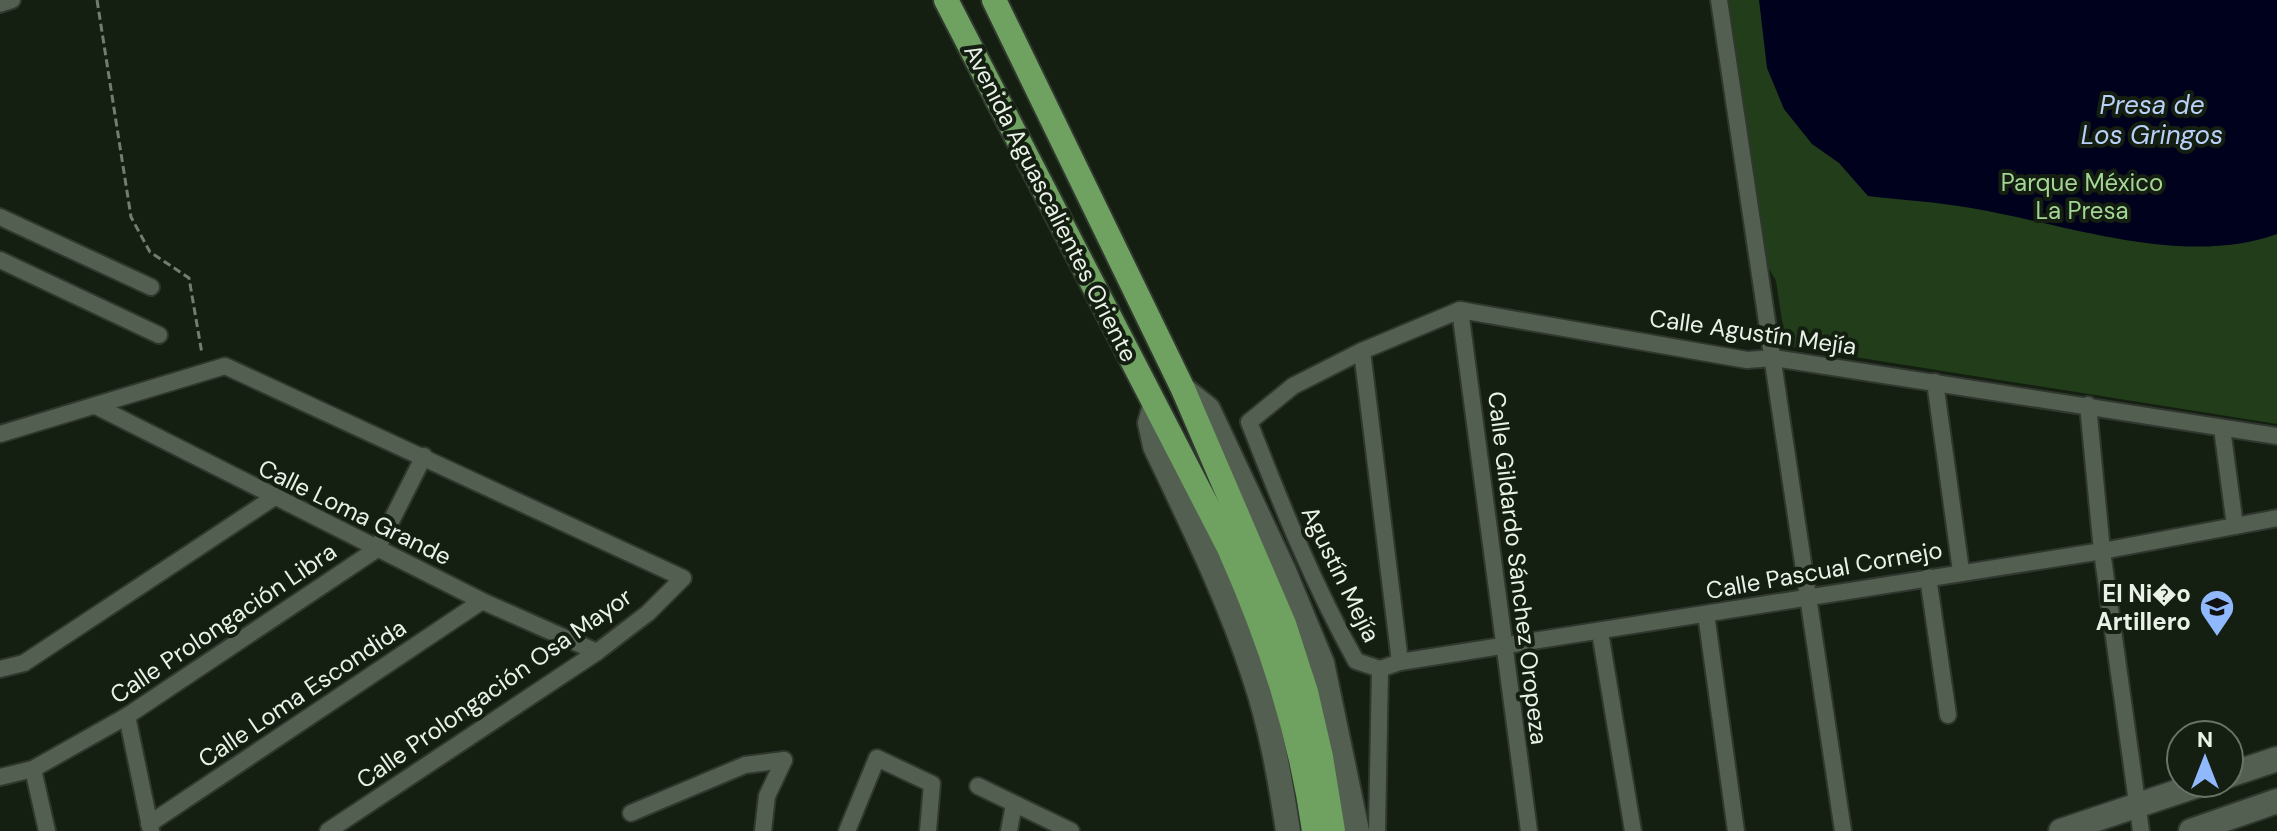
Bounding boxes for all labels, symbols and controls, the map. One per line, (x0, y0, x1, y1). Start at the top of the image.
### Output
street label: Avenida Aguascalientes Oriente (957, 39, 1145, 367)
water label: Presa de Los Gringos (2081, 88, 2223, 152)
park label: Parque México La Presa (2001, 167, 2163, 226)
street label: Calle Agustín Mejía (1648, 302, 1858, 362)
street label: Calle Gildardo Sánchez Oropeza (1481, 390, 1555, 746)
street label: Calle Loma Grande (253, 452, 457, 572)
street label: Agustín Mejía (1295, 501, 1387, 647)
street label: Calle Pascual Cornejo (1703, 534, 1945, 606)
street label: Calle Prolongación Libra (104, 536, 342, 710)
place label: El Ni�o Artillero (2096, 578, 2191, 637)
street label: Calle Prolongación Osa Mayor (350, 581, 638, 795)
school or university icon: El Ni�o Artillero (2198, 588, 2236, 638)
street label: Calle Loma Escondida (192, 612, 412, 774)
north arrow (2165, 719, 2245, 799)
text: N (2197, 725, 2213, 754)

